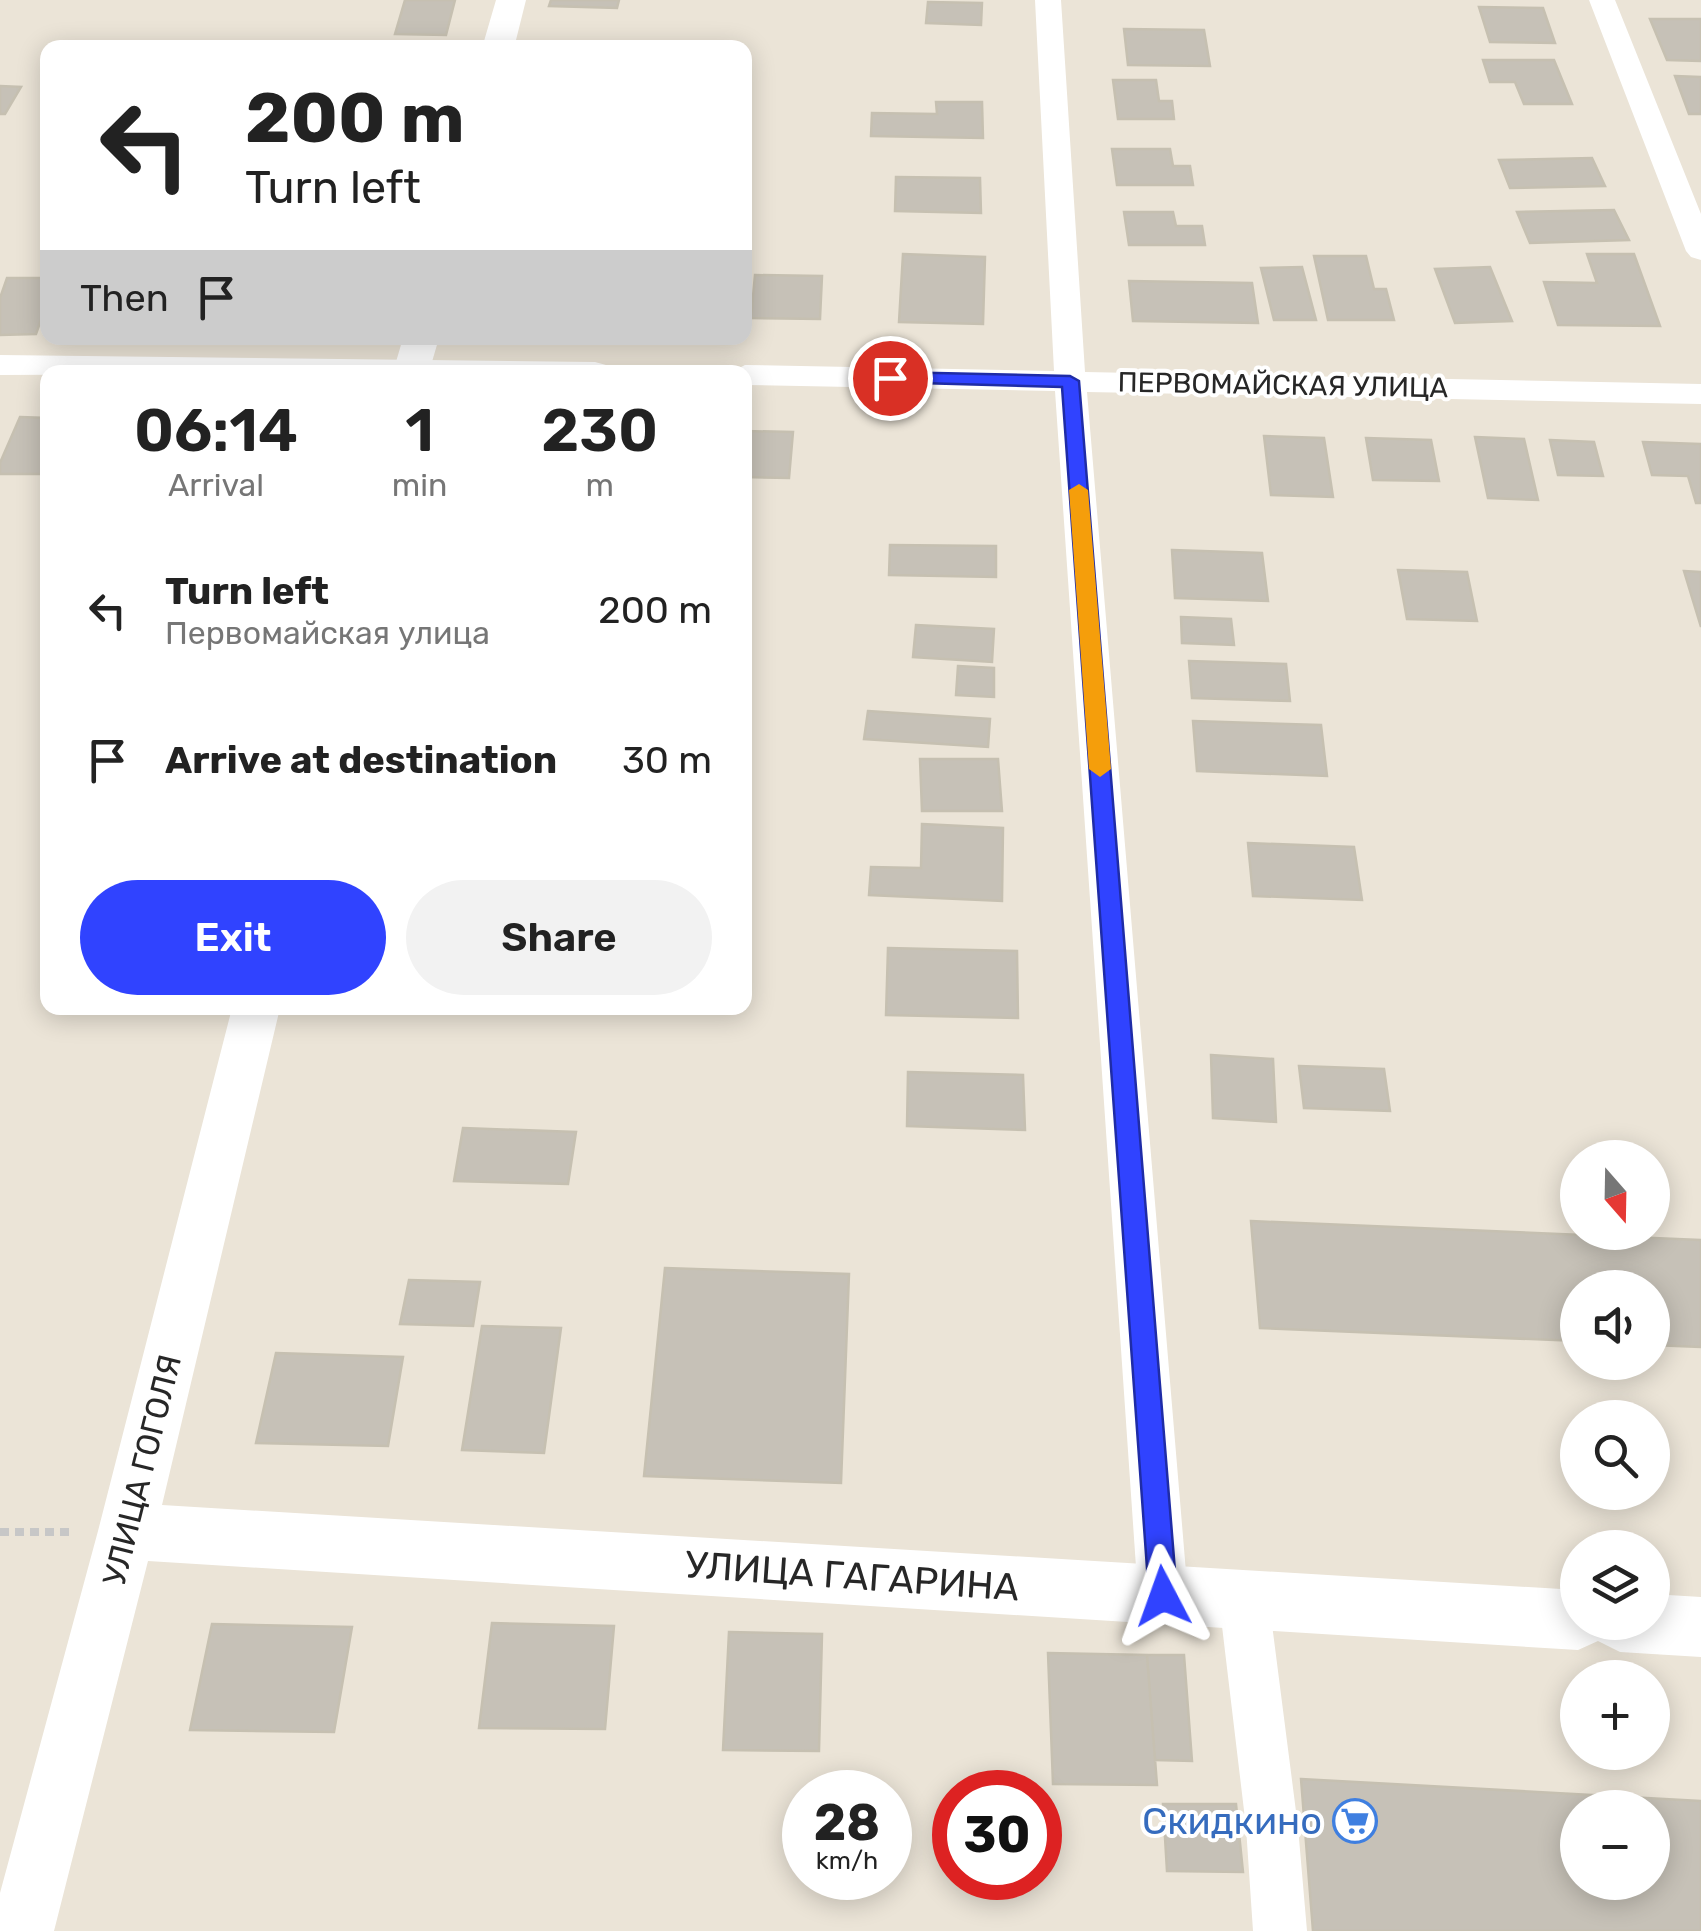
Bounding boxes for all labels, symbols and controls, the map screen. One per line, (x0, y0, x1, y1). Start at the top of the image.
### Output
text: 200 m (245, 77, 465, 160)
icon: left (80, 80, 210, 210)
text: Turn left (245, 161, 421, 214)
icon: arrive (189, 270, 244, 325)
text: Then (80, 275, 169, 321)
pin (848, 336, 933, 421)
icon: arrive (863, 351, 918, 406)
street label: ПЕРВОМАЙСКАЯ УЛИЦА (1117, 366, 1449, 404)
text: 06:14 (134, 395, 298, 466)
text: 1 (405, 395, 434, 466)
text: 230 (541, 395, 658, 466)
text: Arrival (168, 466, 264, 504)
text: min (392, 466, 447, 504)
text: m (585, 466, 614, 504)
text: Turn left (165, 568, 329, 614)
icon: left (80, 583, 135, 638)
text: 200 m (598, 587, 712, 633)
text: Первомайская улица (165, 614, 490, 652)
icon: arrive (80, 733, 135, 788)
text: Arrive at destination (165, 737, 557, 783)
text: 30 m (622, 737, 712, 783)
button: Exit (80, 880, 386, 995)
button: Share (406, 880, 712, 995)
north arrow (1560, 1140, 1670, 1250)
map controls (1560, 1140, 1670, 1900)
button: sound (1560, 1270, 1670, 1380)
street label: УЛИЦА ГОГОЛЯ (95, 1351, 189, 1589)
button: search (1560, 1400, 1670, 1510)
button: layers (1560, 1530, 1670, 1640)
street label: УЛИЦА ГАГАРИНА (683, 1541, 1021, 1611)
position arrow (1111, 1544, 1215, 1648)
button: + (1560, 1660, 1670, 1770)
speed limit sign: 30 (932, 1770, 1062, 1900)
button: − (1560, 1790, 1670, 1900)
text: 28 (814, 1793, 880, 1853)
place label: Скидкино (1142, 1798, 1322, 1844)
supermarket icon: Скидкино (1332, 1798, 1378, 1844)
text: km/h (816, 1846, 878, 1875)

